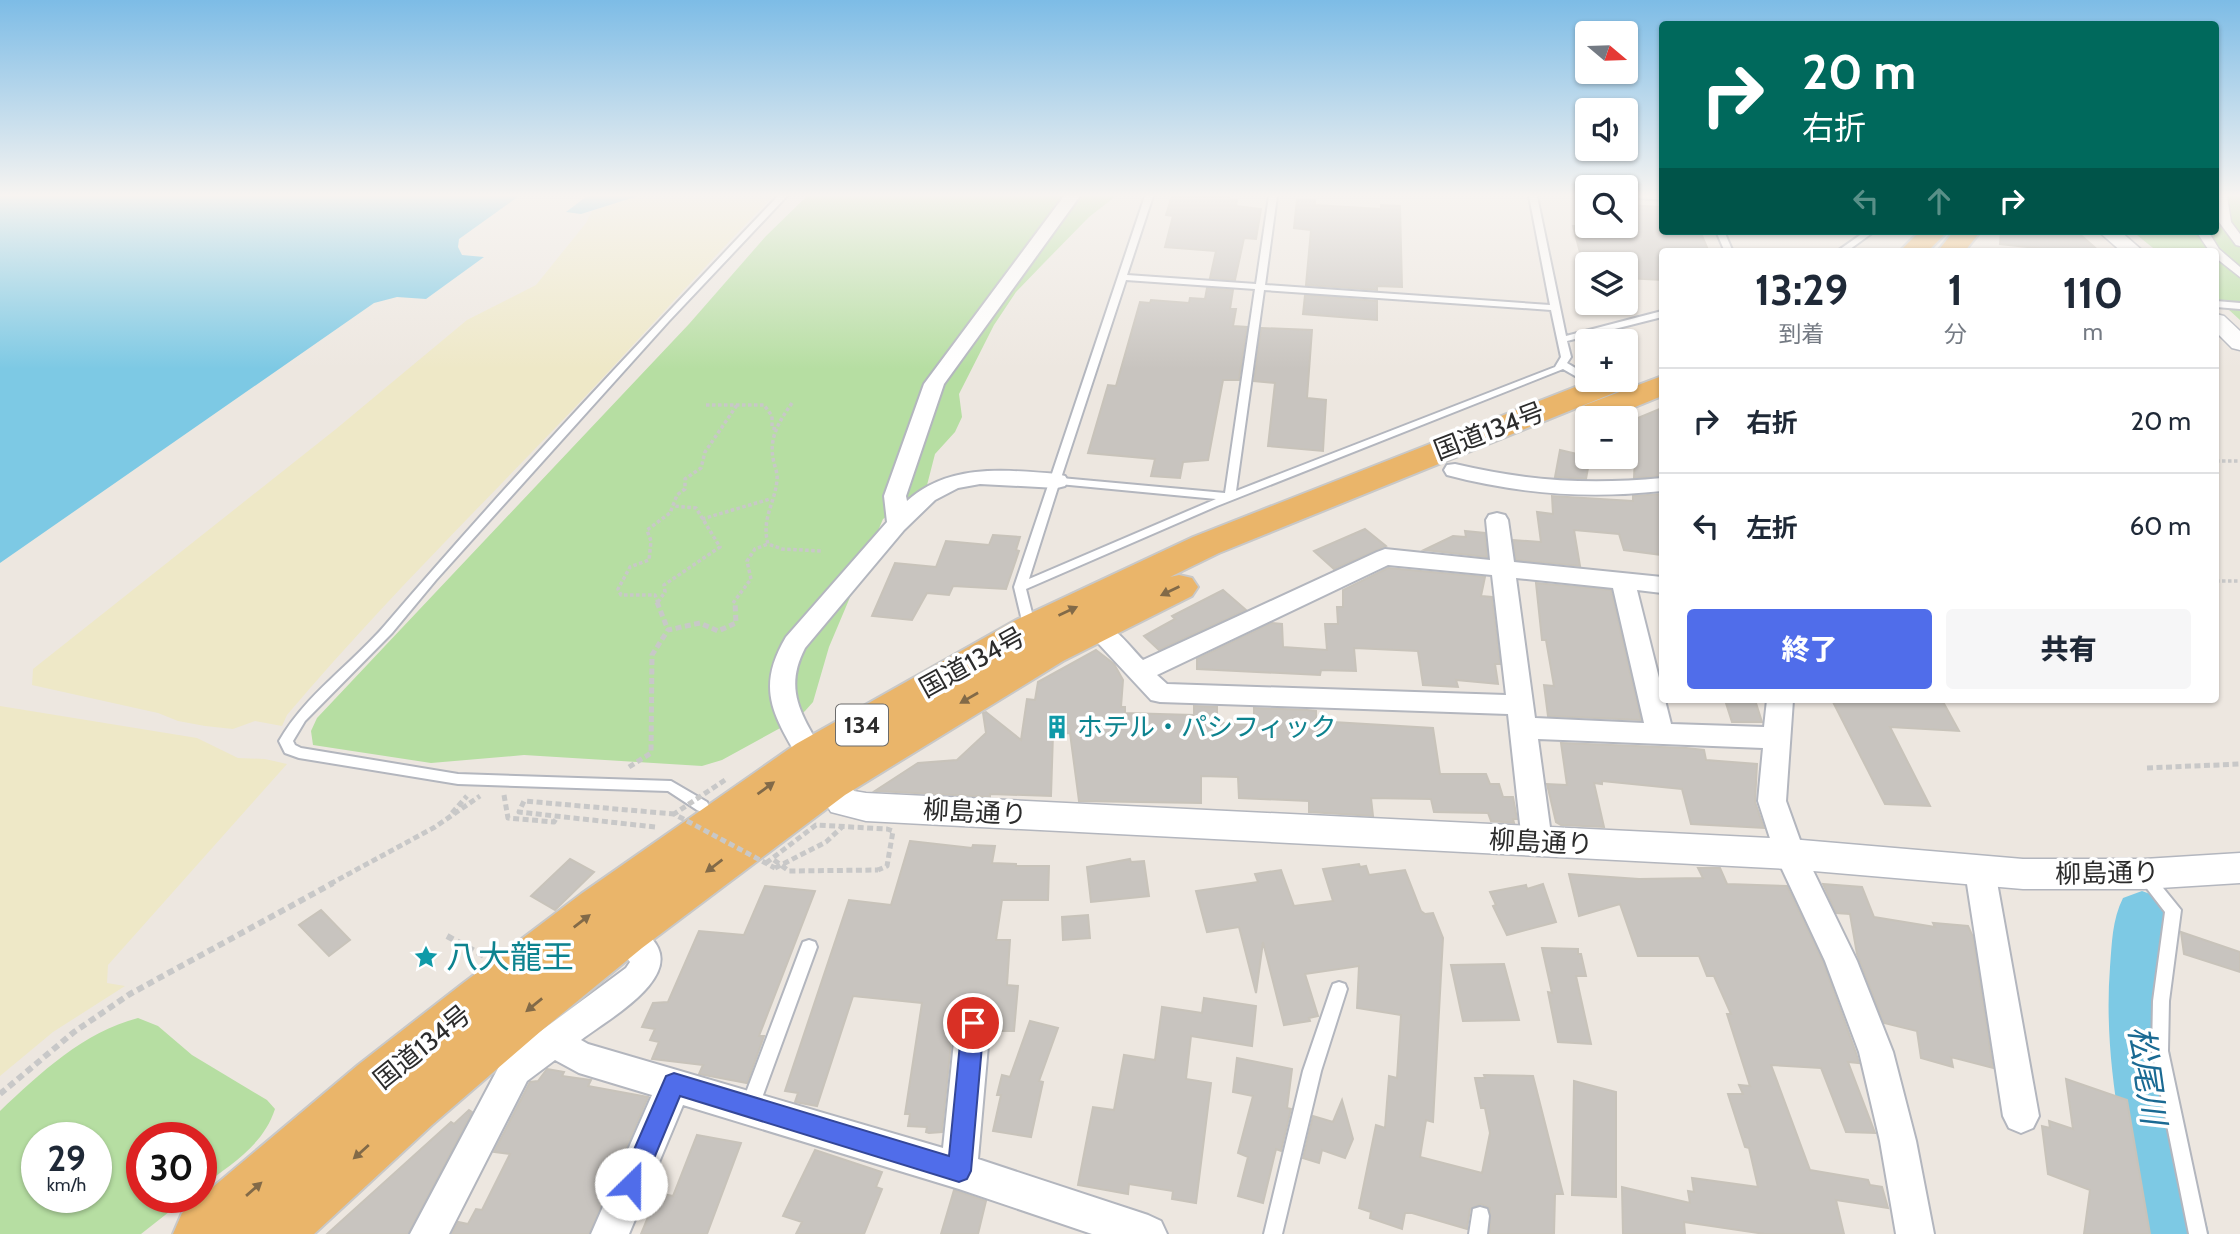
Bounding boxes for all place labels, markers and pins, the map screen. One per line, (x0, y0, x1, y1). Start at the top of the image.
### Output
place label: ホテル・パシフィック (1077, 711, 1336, 743)
building icon: ホテル・パシフィック (1043, 713, 1071, 741)
place label: 八大龍王 (446, 937, 574, 976)
place icon: 八大龍王 (412, 943, 440, 971)
pin (943, 993, 1003, 1053)

